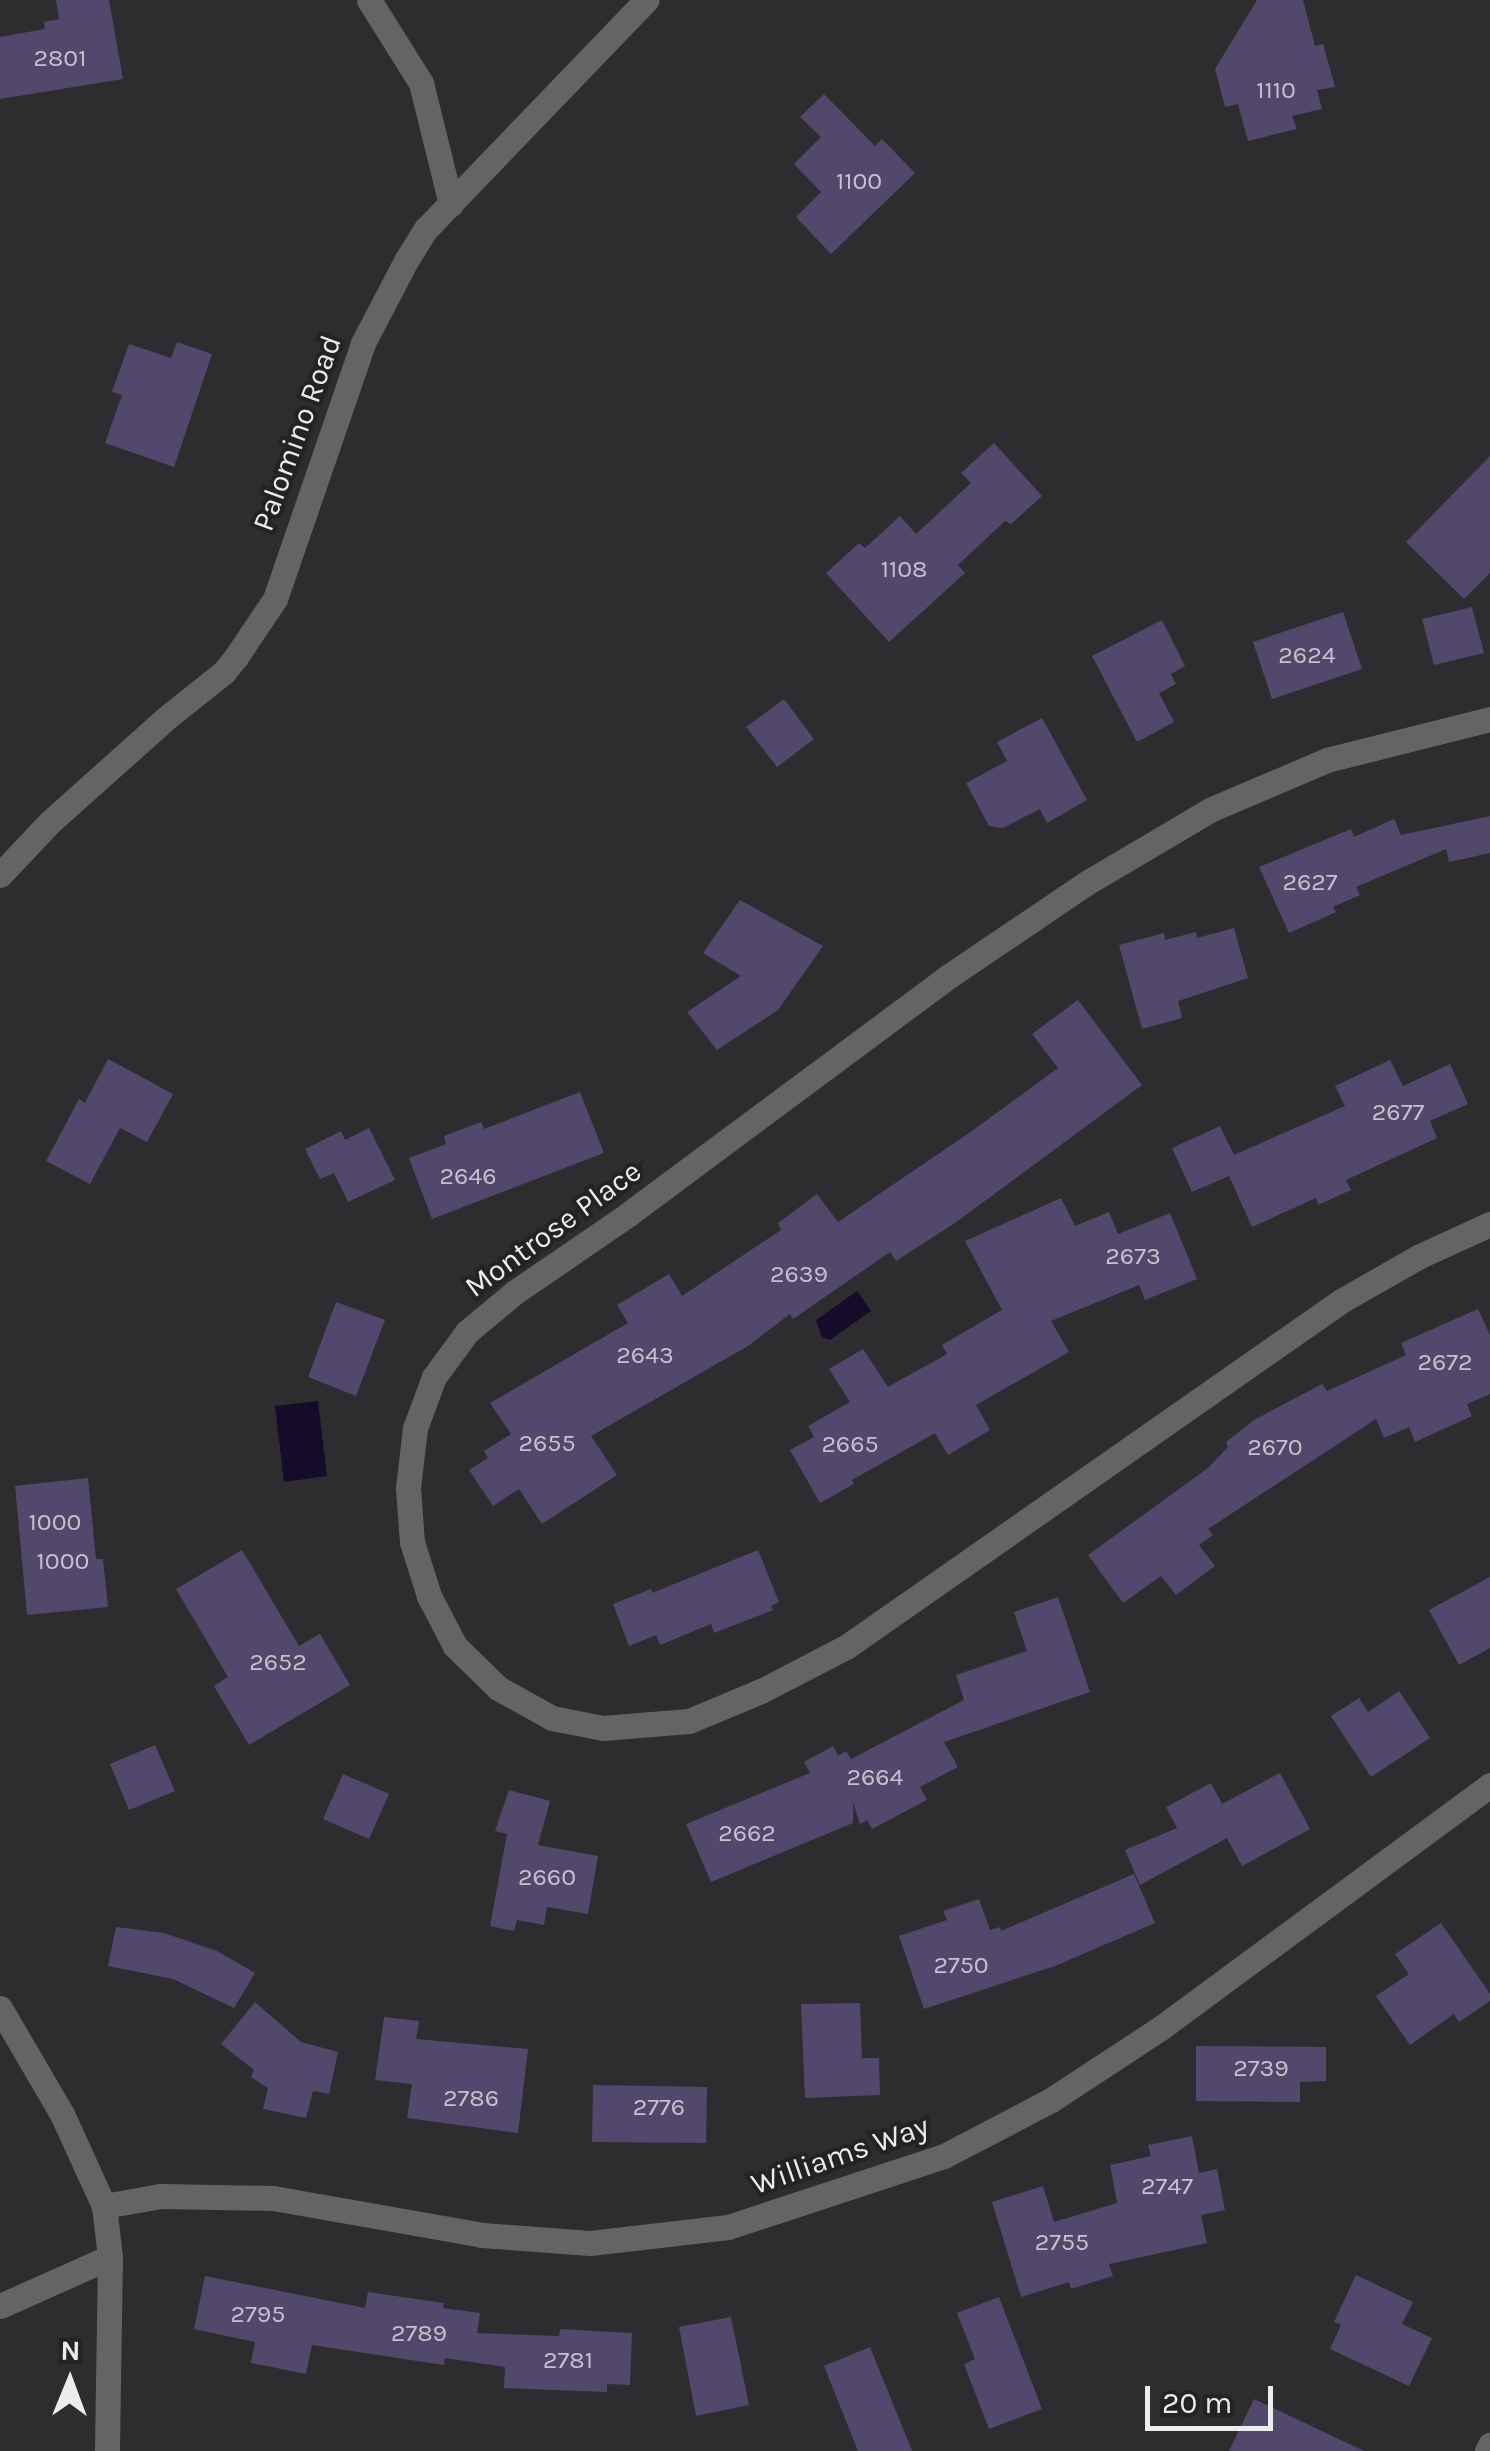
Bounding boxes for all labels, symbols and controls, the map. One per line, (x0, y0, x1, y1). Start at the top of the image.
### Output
house number: 2801 (34, 43, 86, 73)
house number: 1110 (1256, 75, 1296, 105)
house number: 1100 (836, 166, 882, 196)
street label: Palomino Road (245, 330, 349, 536)
house number: 1108 (881, 554, 927, 584)
house number: 2624 (1278, 640, 1336, 670)
house number: 2627 (1282, 867, 1338, 897)
house number: 2677 (1372, 1097, 1424, 1127)
street label: Montrose Place (458, 1153, 648, 1305)
house number: 2646 (439, 1161, 497, 1191)
house number: 2673 (1105, 1241, 1161, 1271)
house number: 2639 (770, 1259, 828, 1289)
house number: 2643 (616, 1340, 674, 1370)
house number: 2672 (1417, 1347, 1473, 1377)
house number: 2655 (518, 1428, 576, 1458)
house number: 2665 (821, 1429, 879, 1459)
house number: 2670 (1247, 1432, 1303, 1462)
house number: 1000 (29, 1507, 81, 1537)
house number: 1000 (37, 1546, 89, 1576)
house number: 2652 (249, 1647, 307, 1677)
house number: 2664 (846, 1762, 904, 1792)
house number: 2662 (718, 1818, 776, 1848)
house number: 2660 (518, 1862, 576, 1892)
house number: 2750 (933, 1950, 989, 1980)
house number: 2739 (1233, 2053, 1289, 2083)
house number: 2786 (443, 2083, 499, 2113)
house number: 2776 (633, 2092, 685, 2122)
street label: Williams Way (747, 2108, 933, 2202)
house number: 2747 (1141, 2171, 1193, 2201)
house number: 2755 (1035, 2227, 1089, 2257)
house number: 2795 (231, 2299, 285, 2329)
house number: 2789 (391, 2318, 447, 2348)
north arrow (20, 2331, 120, 2431)
text: N (60, 2334, 81, 2367)
house number: 2781 (543, 2345, 593, 2375)
scale bar (1150, 2366, 1278, 2428)
text: 20 m (1162, 2385, 1232, 2421)

